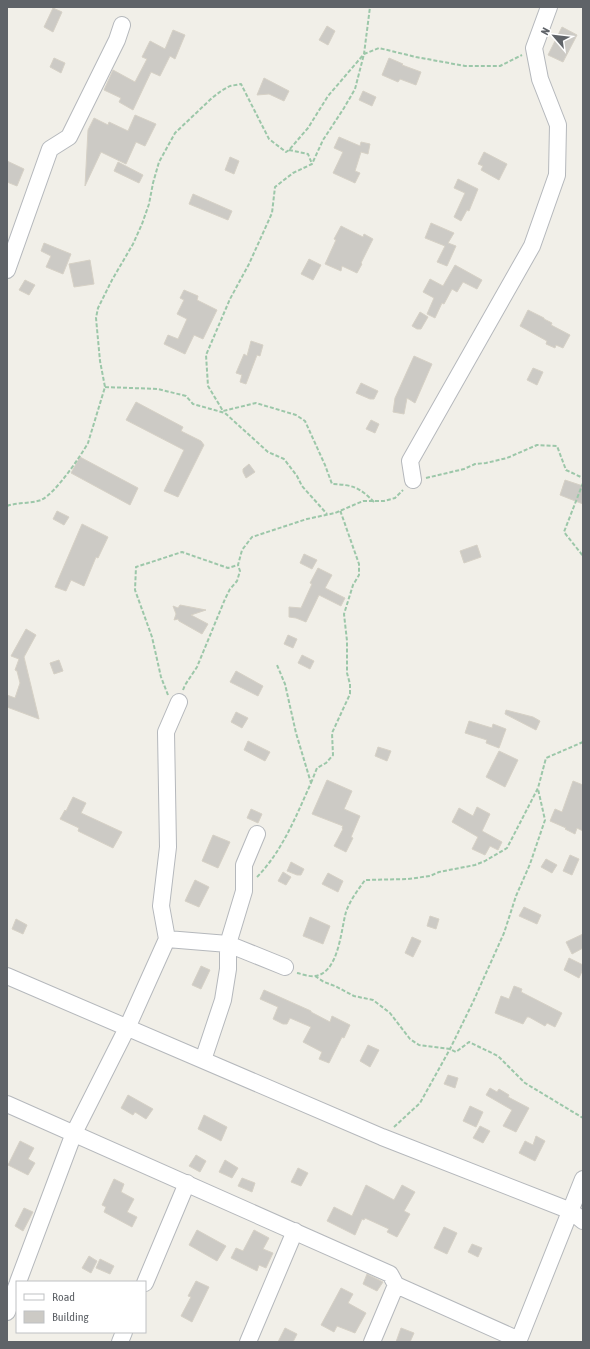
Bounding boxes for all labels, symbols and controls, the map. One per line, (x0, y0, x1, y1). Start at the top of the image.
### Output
north arrow (534, 16, 574, 56)
text: N (538, 26, 552, 37)
legend (16, 1281, 146, 1333)
text: Road (52, 1290, 75, 1304)
text: Building (52, 1310, 90, 1324)

